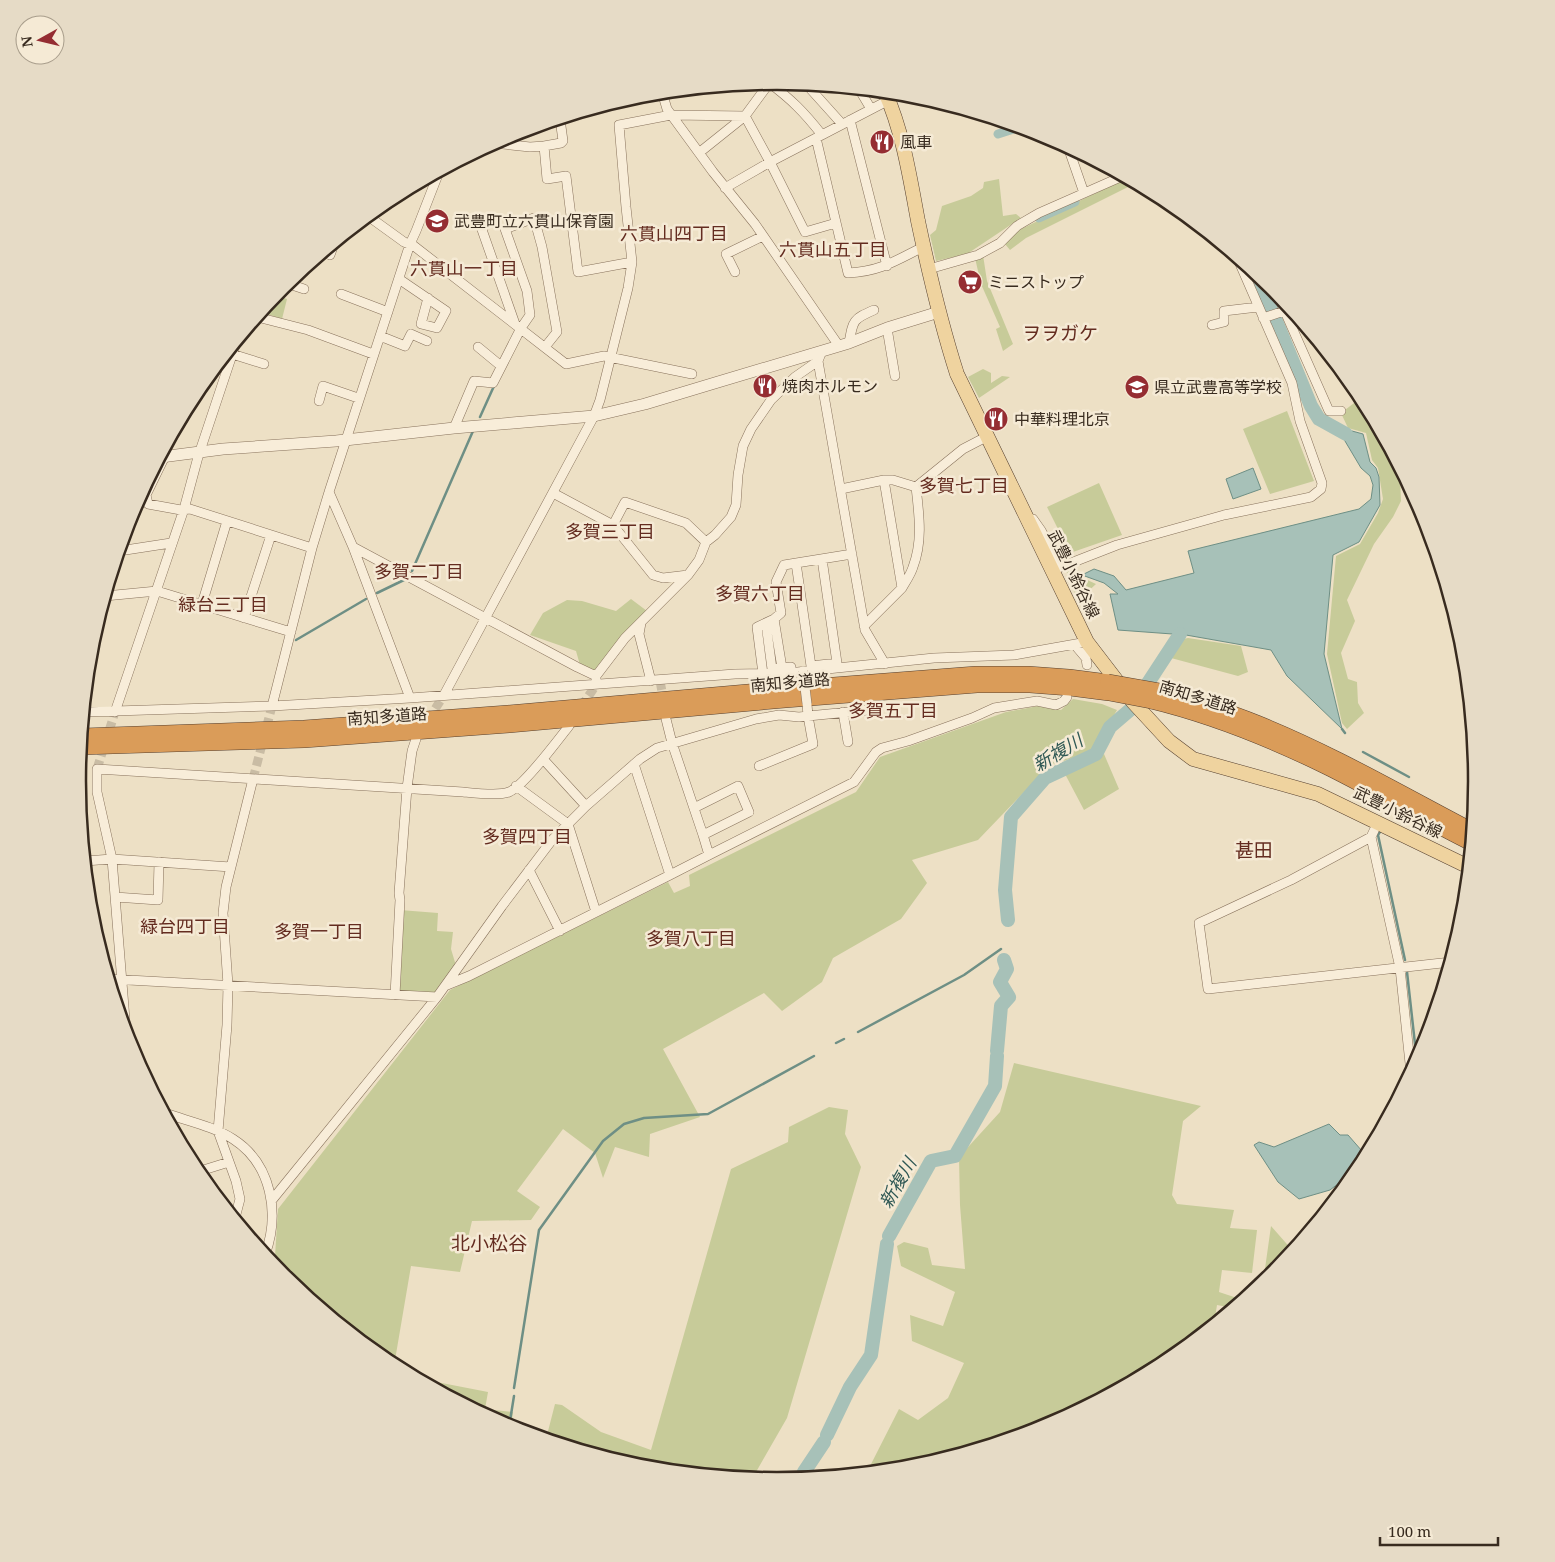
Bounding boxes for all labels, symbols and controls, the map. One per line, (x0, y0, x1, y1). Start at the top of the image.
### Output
north arrow (15, 15, 65, 65)
text: N (16, 35, 37, 49)
restaurant icon: 風車 (869, 129, 895, 155)
place label: 風車 (900, 131, 932, 153)
school or university icon: 武豊町立六貫山保育園 (424, 208, 450, 234)
place label: 武豊町立六貫山保育園 (454, 210, 614, 232)
district label: 六貫山四丁目 (620, 221, 728, 245)
district label: 六貫山五丁目 (779, 237, 887, 261)
district label: 六貫山一丁目 (410, 256, 518, 280)
supermarket icon: ミニストップ (957, 269, 983, 295)
place label: ミニストップ (988, 271, 1084, 293)
district label: ヲヲガケ (1022, 320, 1098, 346)
restaurant icon: 焼肉ホルモン (752, 373, 778, 399)
school or university icon: 県立武豊高等学校 (1124, 374, 1150, 400)
place label: 焼肉ホルモン (782, 375, 878, 397)
place label: 県立武豊高等学校 (1154, 376, 1282, 398)
restaurant icon: 中華料理北京 (983, 406, 1009, 432)
place label: 中華料理北京 (1014, 408, 1110, 430)
district label: 多賀七丁目 (919, 473, 1009, 497)
district label: 多賀三丁目 (565, 519, 655, 543)
street label: 武豊小鈴谷線 (1043, 526, 1105, 622)
district label: 多賀二丁目 (374, 559, 464, 583)
district label: 多賀六丁目 (715, 581, 805, 605)
district label: 緑台三丁目 (178, 592, 268, 616)
street label: 南知多道路 (749, 668, 831, 696)
street label: 南知多道路 (1157, 675, 1239, 719)
district label: 多賀五丁目 (848, 698, 938, 722)
street label: 南知多道路 (346, 702, 428, 730)
water label: 新複川 (1028, 727, 1089, 776)
street label: 武豊小鈴谷線 (1350, 781, 1446, 843)
district label: 多賀四丁目 (482, 824, 572, 848)
district label: 甚田 (1235, 837, 1273, 863)
district label: 緑台四丁目 (140, 914, 230, 938)
district label: 多賀一丁目 (274, 919, 364, 943)
district label: 多賀八丁目 (646, 926, 736, 950)
water label: 新複川 (873, 1151, 922, 1212)
district label: 北小松谷 (451, 1230, 527, 1256)
scale bar (1380, 1514, 1498, 1546)
text: 100 m (1388, 1521, 1431, 1541)

